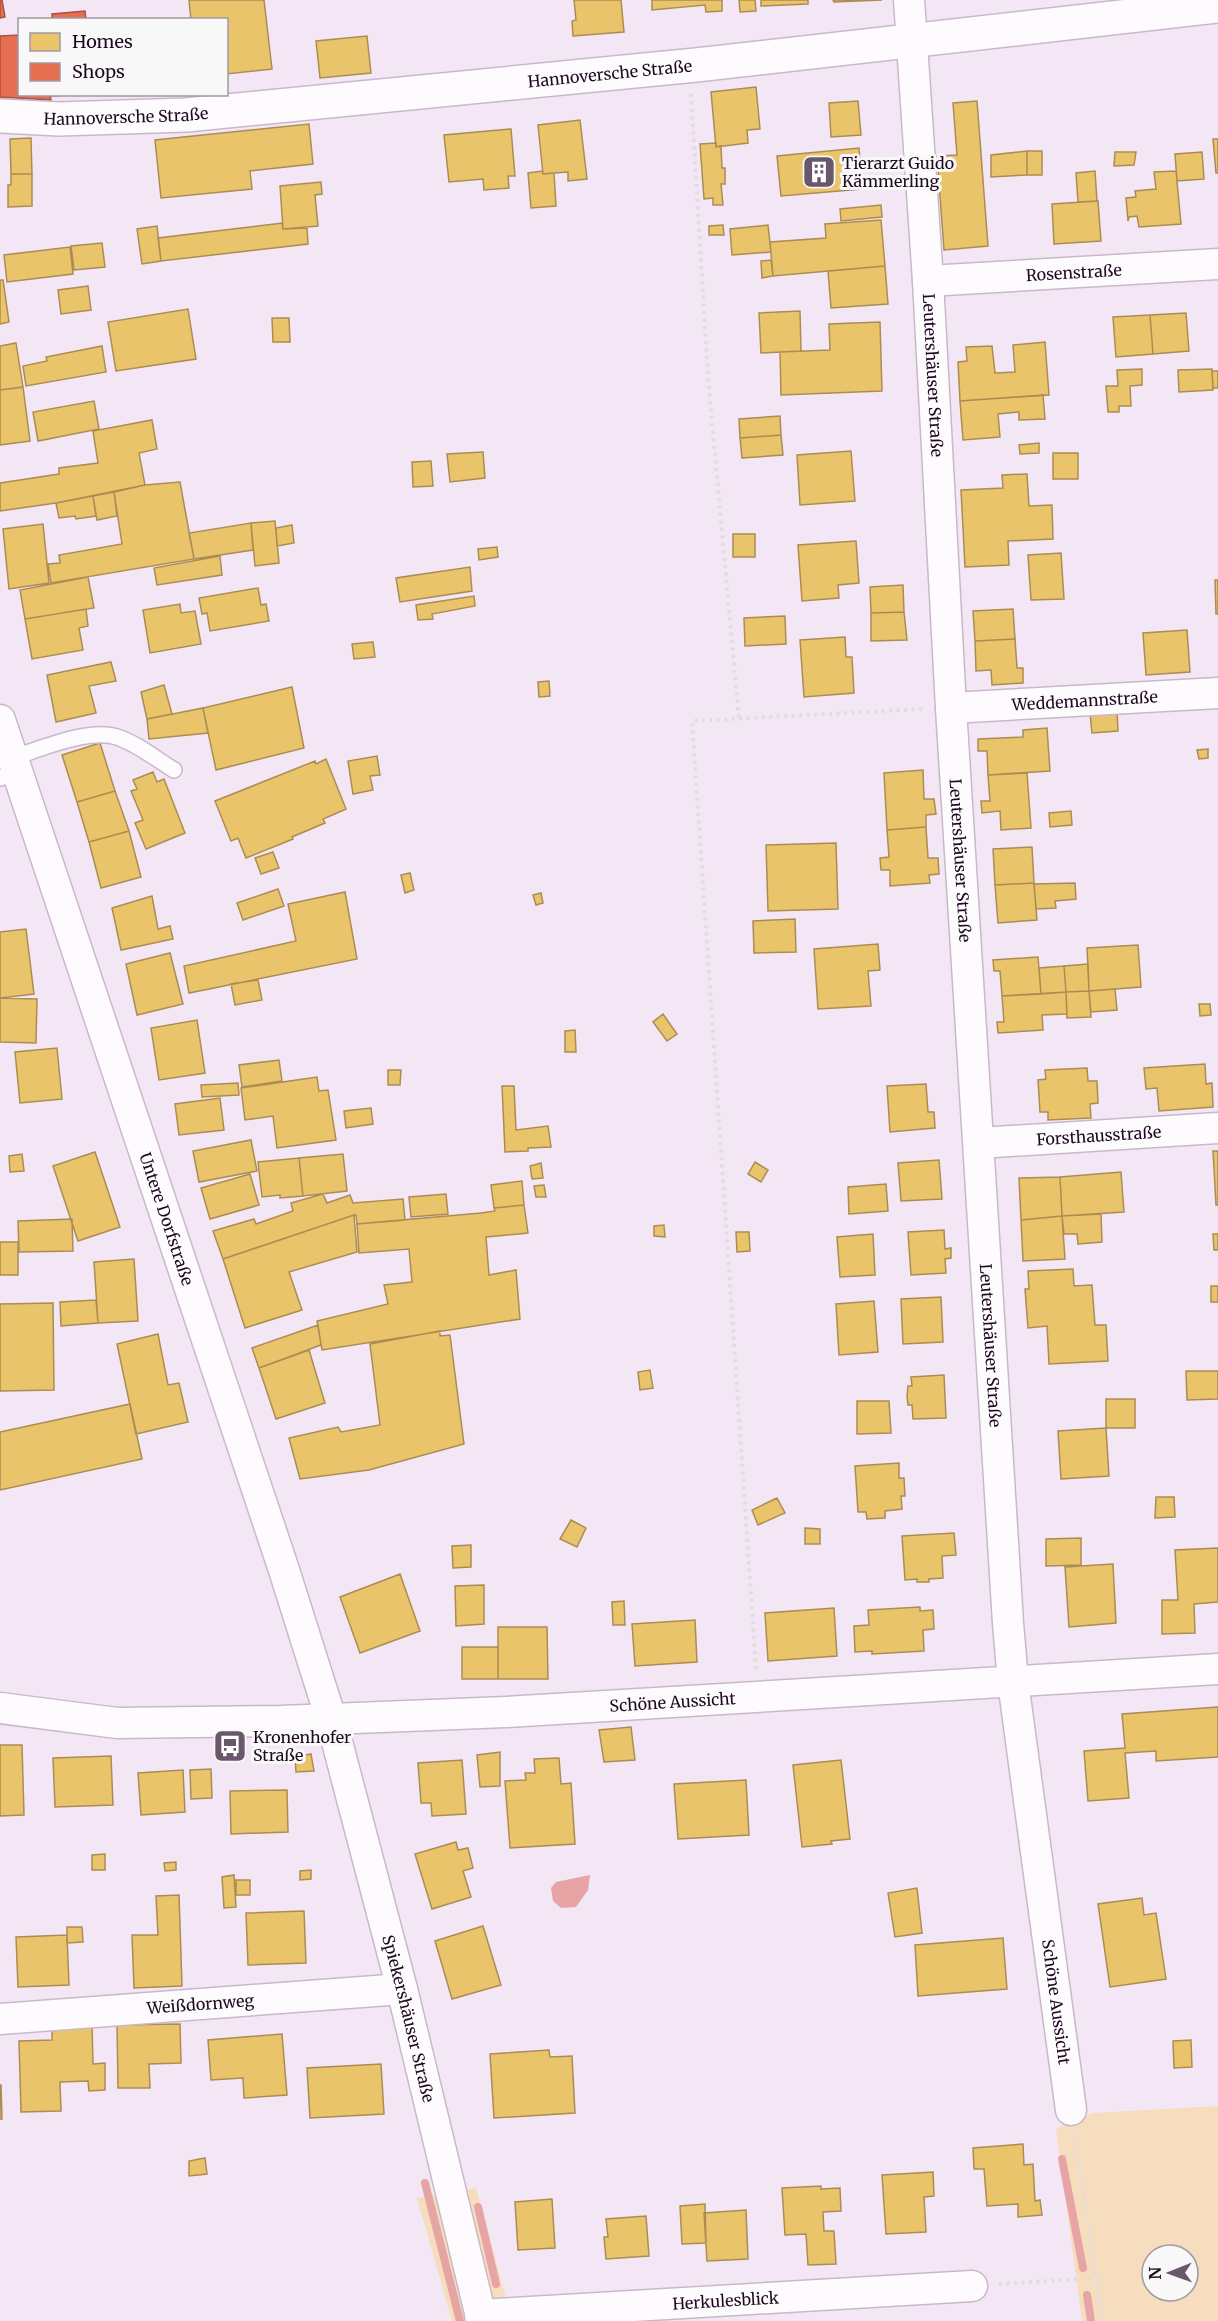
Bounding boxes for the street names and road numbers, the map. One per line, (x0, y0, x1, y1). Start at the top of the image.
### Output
street label: Hannoversche Straße (527, 55, 693, 91)
street label: Hannoversche Straße (43, 103, 209, 129)
street label: Rosenstraße (1025, 260, 1122, 285)
street label: Leutershäuser Straße (919, 293, 947, 458)
street label: Weddemannstraße (1010, 686, 1158, 715)
street label: Leutershäuser Straße (945, 778, 976, 943)
street label: Forsthausstraße (1036, 1122, 1162, 1149)
street label: Untere Dorfstraße (135, 1150, 198, 1288)
street label: Leutershäuser Straße (976, 1263, 1006, 1428)
street label: Schöne Aussicht (609, 1688, 737, 1716)
street label: Spiekershäuser Straße (378, 1933, 439, 2104)
street label: Schöne Aussicht (1038, 1938, 1075, 2066)
street label: Weißdornweg (145, 1990, 255, 2018)
street label: Herkulesblick (672, 2287, 780, 2314)

